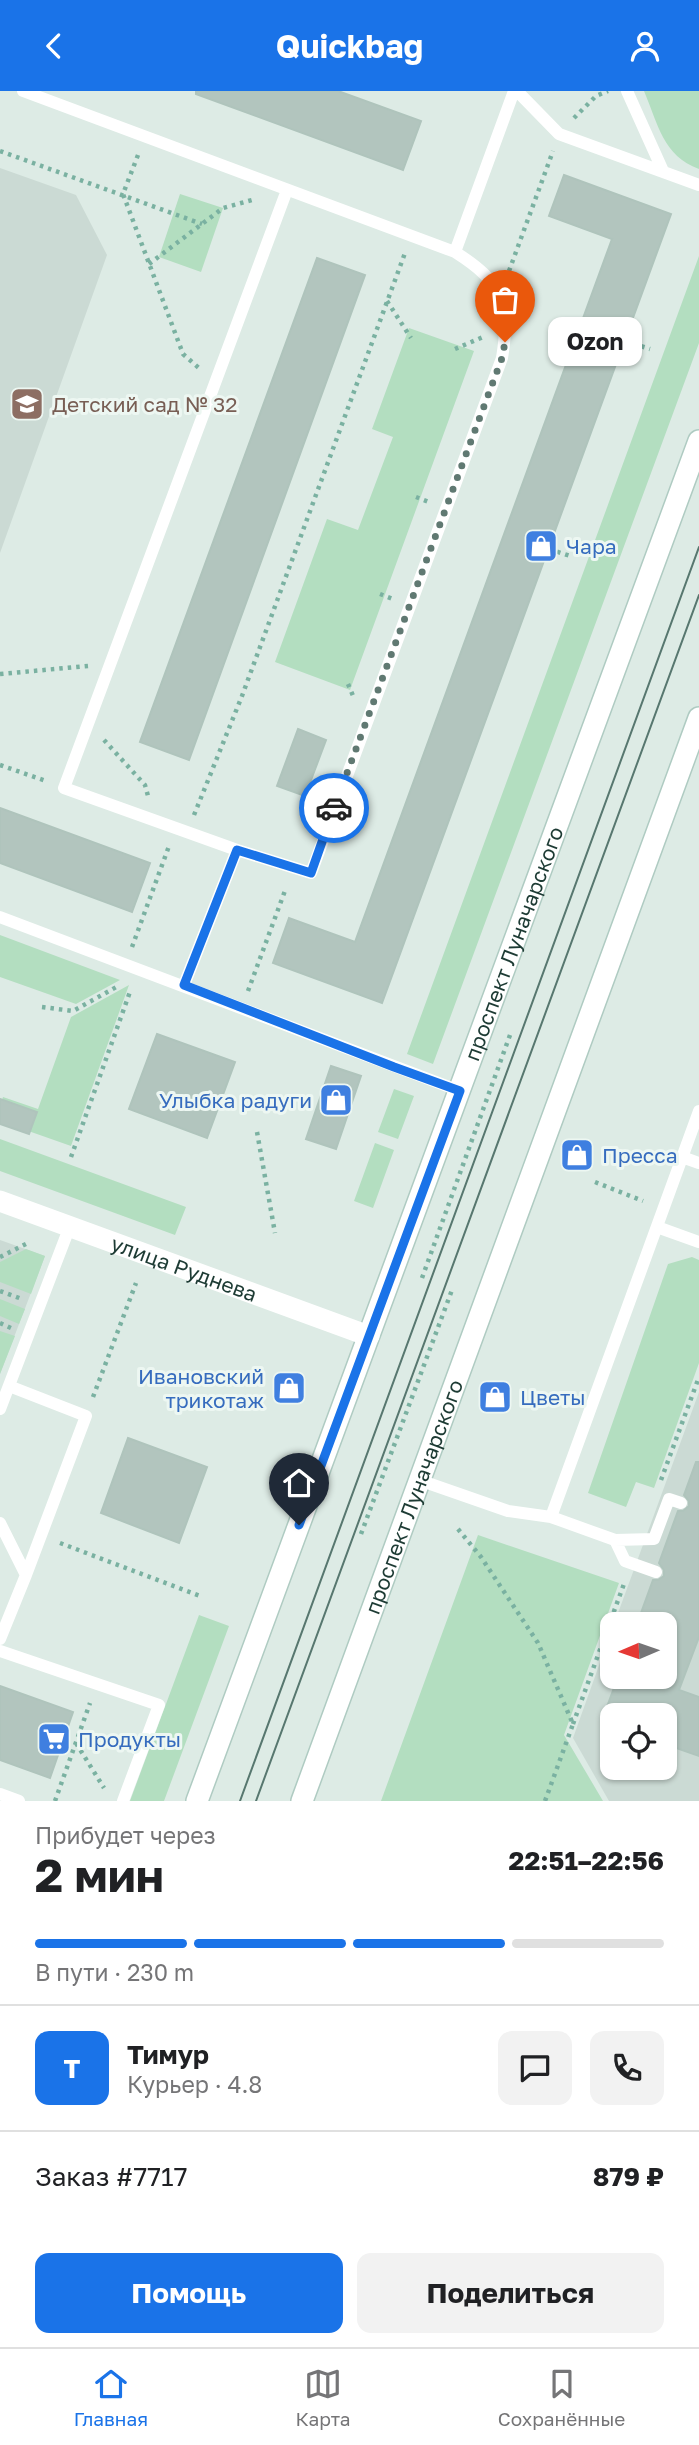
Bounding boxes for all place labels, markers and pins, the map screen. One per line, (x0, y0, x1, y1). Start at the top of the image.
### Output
pin (475, 270, 535, 342)
callout: Ozon (547, 317, 642, 367)
school or university icon: Детский сад № 32 (8, 385, 46, 423)
place label: Детский сад № 32 (52, 391, 238, 417)
shop icon: Чара (522, 527, 560, 565)
place label: Чара (566, 533, 617, 559)
shop icon: Улыбка радуги (317, 1081, 355, 1119)
place label: Улыбка радуги (159, 1087, 312, 1113)
shop icon: Пресса (558, 1136, 596, 1174)
place label: Пресса (602, 1142, 678, 1168)
place label: Ивановский трикотаж (138, 1363, 264, 1413)
shop icon: Ивановский трикотаж (270, 1369, 308, 1407)
shop icon: Цветы (476, 1378, 514, 1416)
place label: Цветы (520, 1384, 586, 1410)
pin (269, 1453, 329, 1525)
supermarket icon: Продукты (35, 1720, 73, 1758)
place label: Продукты (78, 1726, 181, 1752)

